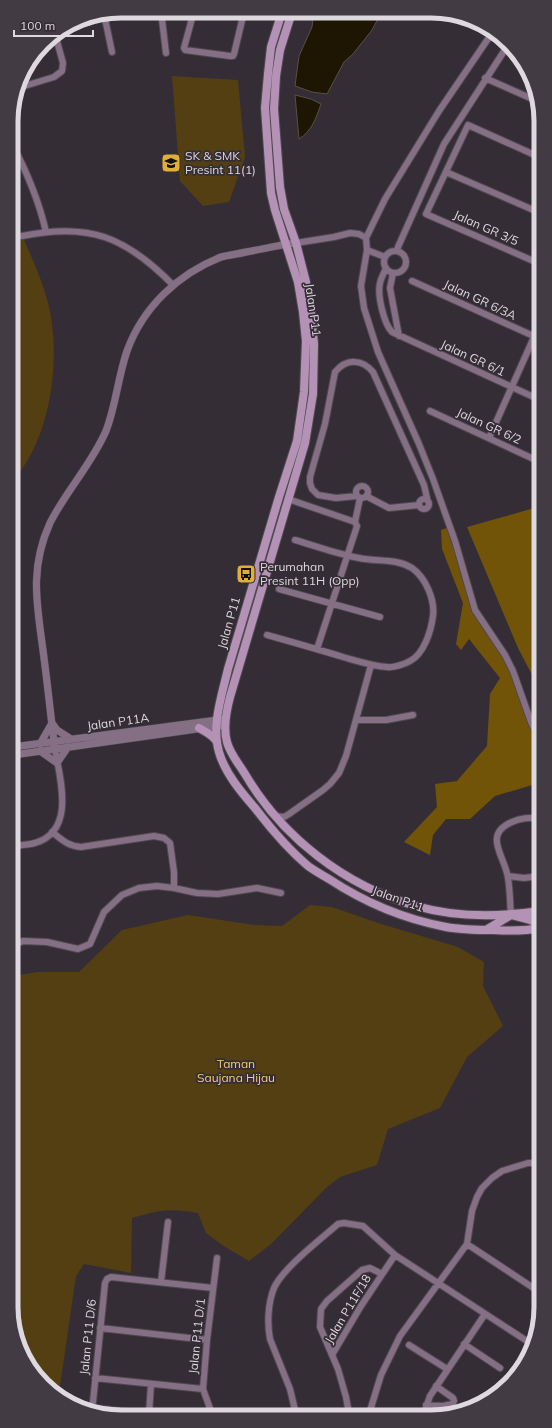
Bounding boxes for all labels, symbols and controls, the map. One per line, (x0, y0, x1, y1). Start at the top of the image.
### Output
scale bar (14, 12, 93, 38)
text: 100 m (20, 18, 55, 33)
place label: SK & SMK Presint 11(1) (185, 148, 256, 177)
school or university icon: SK & SMK Presint 11(1) (160, 152, 182, 174)
street label: Jalan GR 3/5 (451, 207, 521, 249)
street label: Jalan GR 6/3A (442, 276, 519, 323)
street label: Jalan P11 (302, 282, 325, 338)
street label: Jalan GR 6/1 (439, 336, 508, 379)
street label: Jalan GR 6/2 (455, 404, 524, 447)
place label: Perumahan Presint 11H (Opp) (260, 559, 359, 588)
bus stop icon: Perumahan Presint 11H (Opp) (235, 563, 257, 585)
street label: Jalan P11 (214, 595, 243, 651)
street label: Jalan P11A (86, 710, 150, 733)
street label: Jalan P11 (370, 882, 426, 915)
park label: Taman Saujana Hijau (197, 1056, 275, 1085)
street label: Jalan P11F/18 (321, 1272, 374, 1346)
street label: Jalan P11 D/1 (185, 1297, 208, 1375)
street label: Jalan P11 D/6 (76, 1298, 99, 1376)

